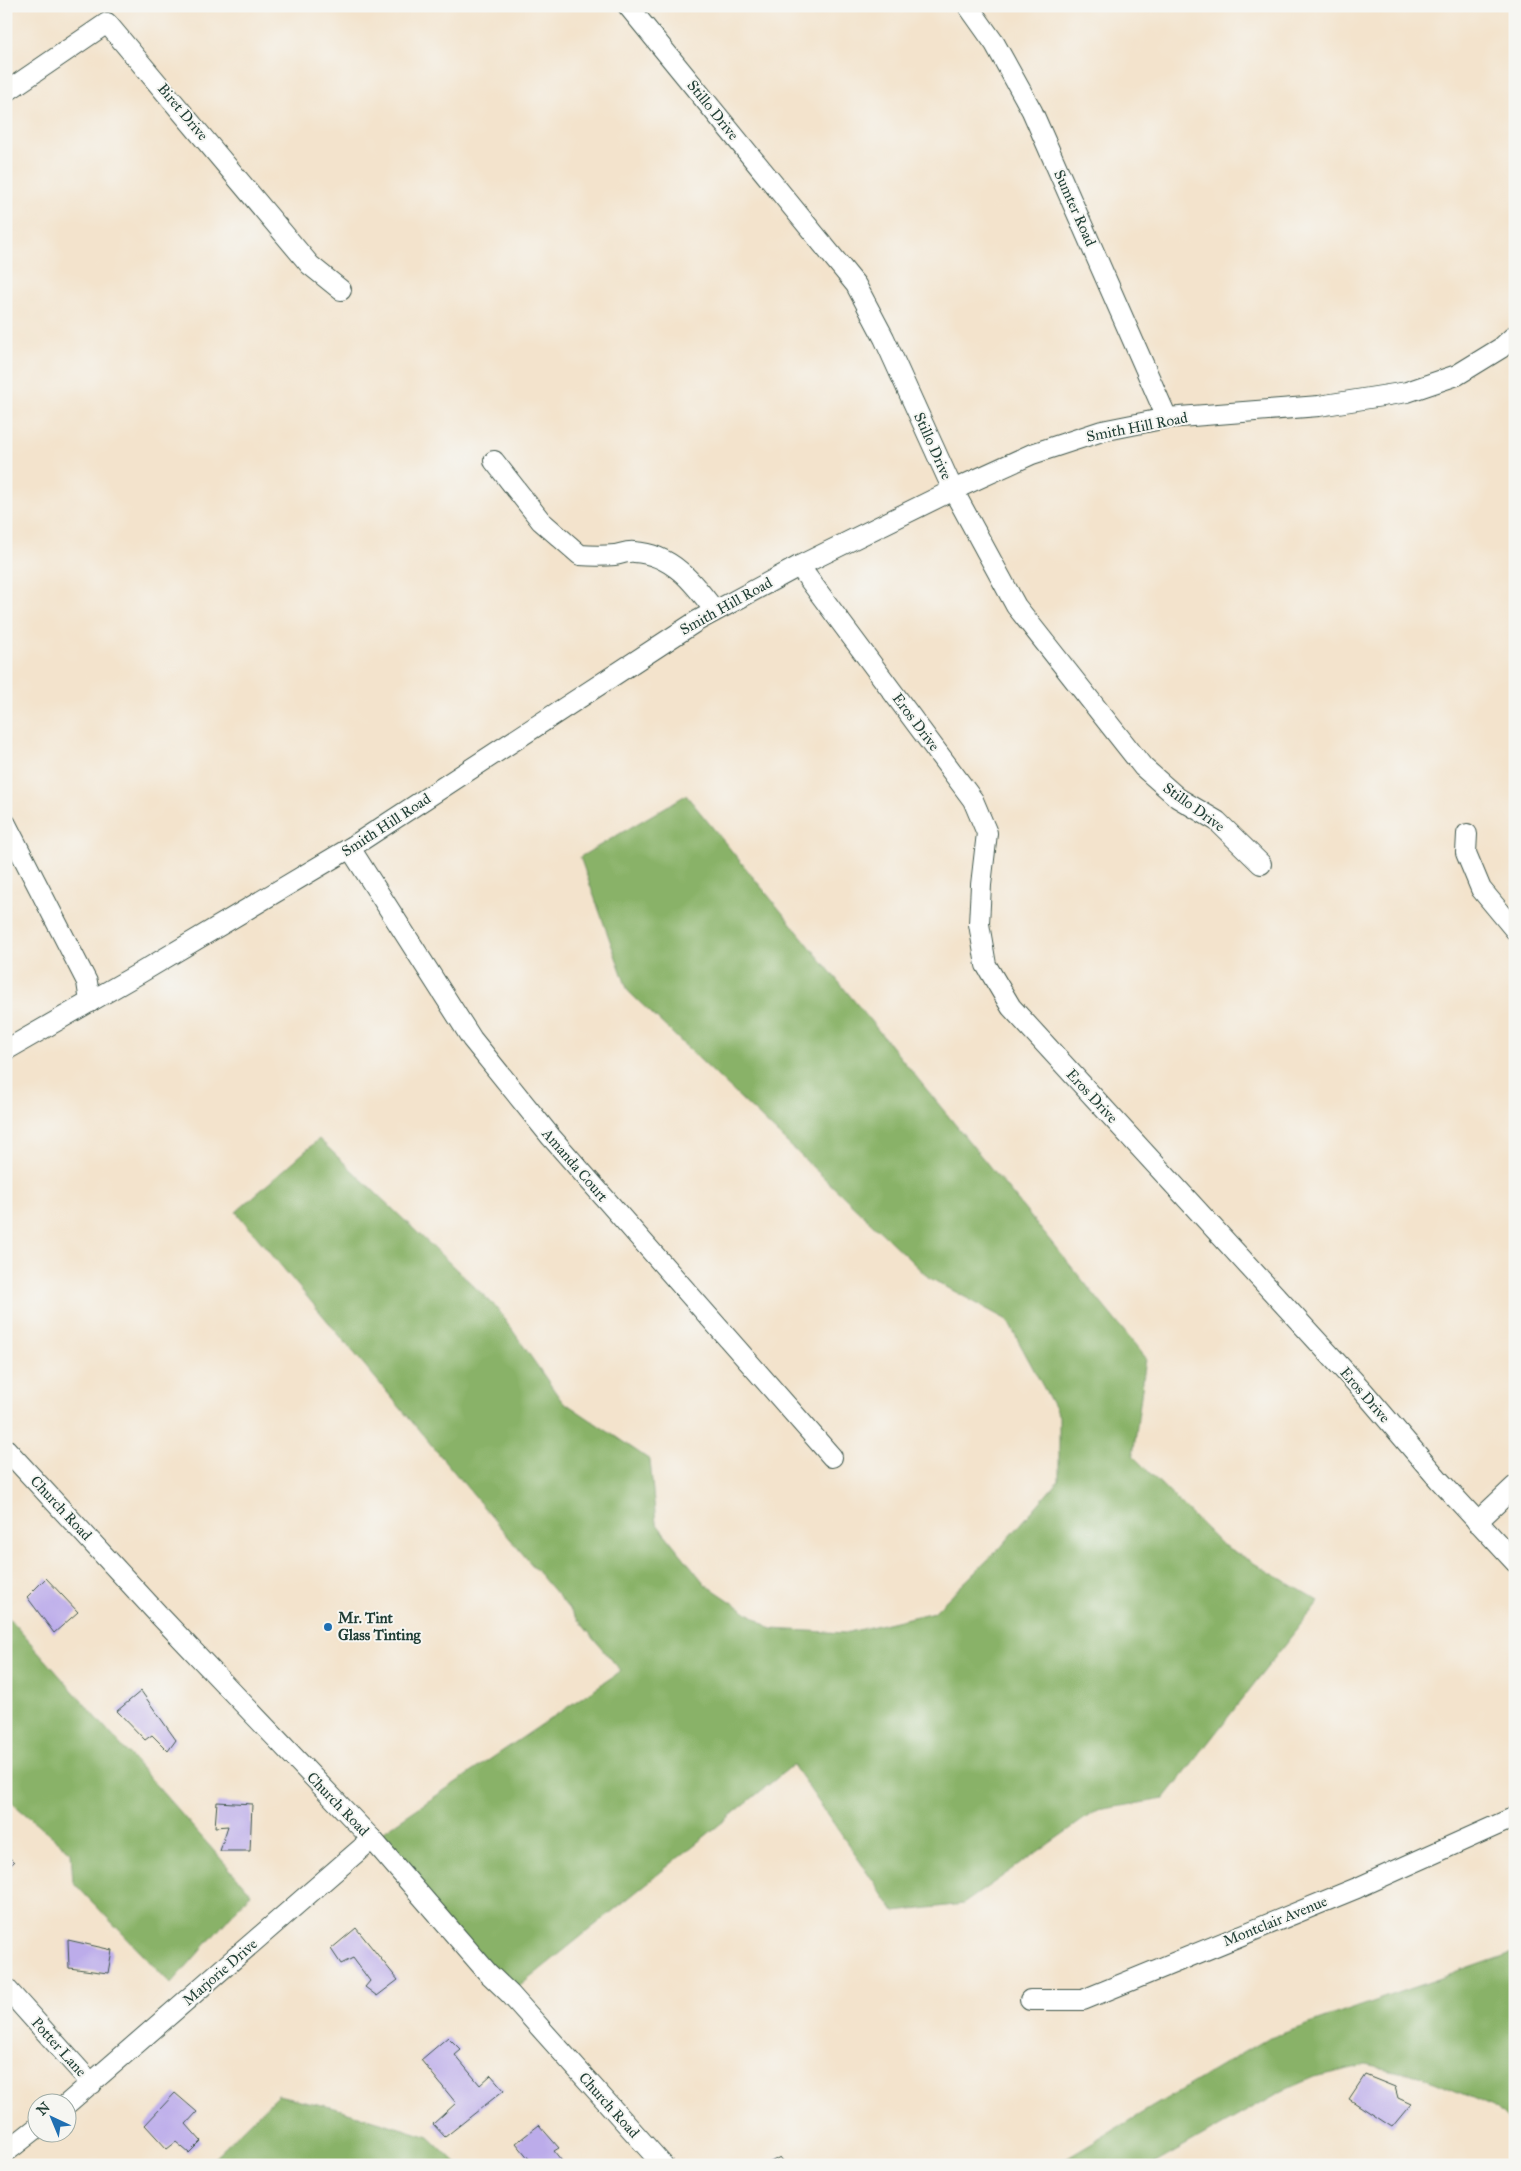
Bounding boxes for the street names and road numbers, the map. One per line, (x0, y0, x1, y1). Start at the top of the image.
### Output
street label: Stillo Drive (683, 76, 743, 144)
street label: Biret Drive (154, 80, 212, 144)
street label: Sumter Road (1050, 167, 1100, 249)
street label: Smith Hill Road (1085, 408, 1190, 446)
street label: Stillo Drive (910, 410, 956, 482)
street label: Smith Hill Road (677, 573, 776, 639)
street label: Eros Drive (889, 690, 943, 754)
street label: Stillo Drive (1160, 779, 1228, 835)
street label: Smith Hill Road (338, 789, 434, 860)
street label: Eros Drive (1062, 1065, 1122, 1127)
street label: Amanda Court (538, 1124, 612, 1206)
street label: Eros Drive (1336, 1364, 1394, 1426)
street label: Church Road (26, 1472, 96, 1544)
street label: Church Road (303, 1768, 373, 1840)
street label: Montclair Avenue (1220, 1892, 1330, 1950)
street label: Marjorie Drive (179, 1935, 261, 2009)
street label: Potter Lane (28, 2014, 90, 2080)
street label: Church Road (575, 2069, 643, 2142)

